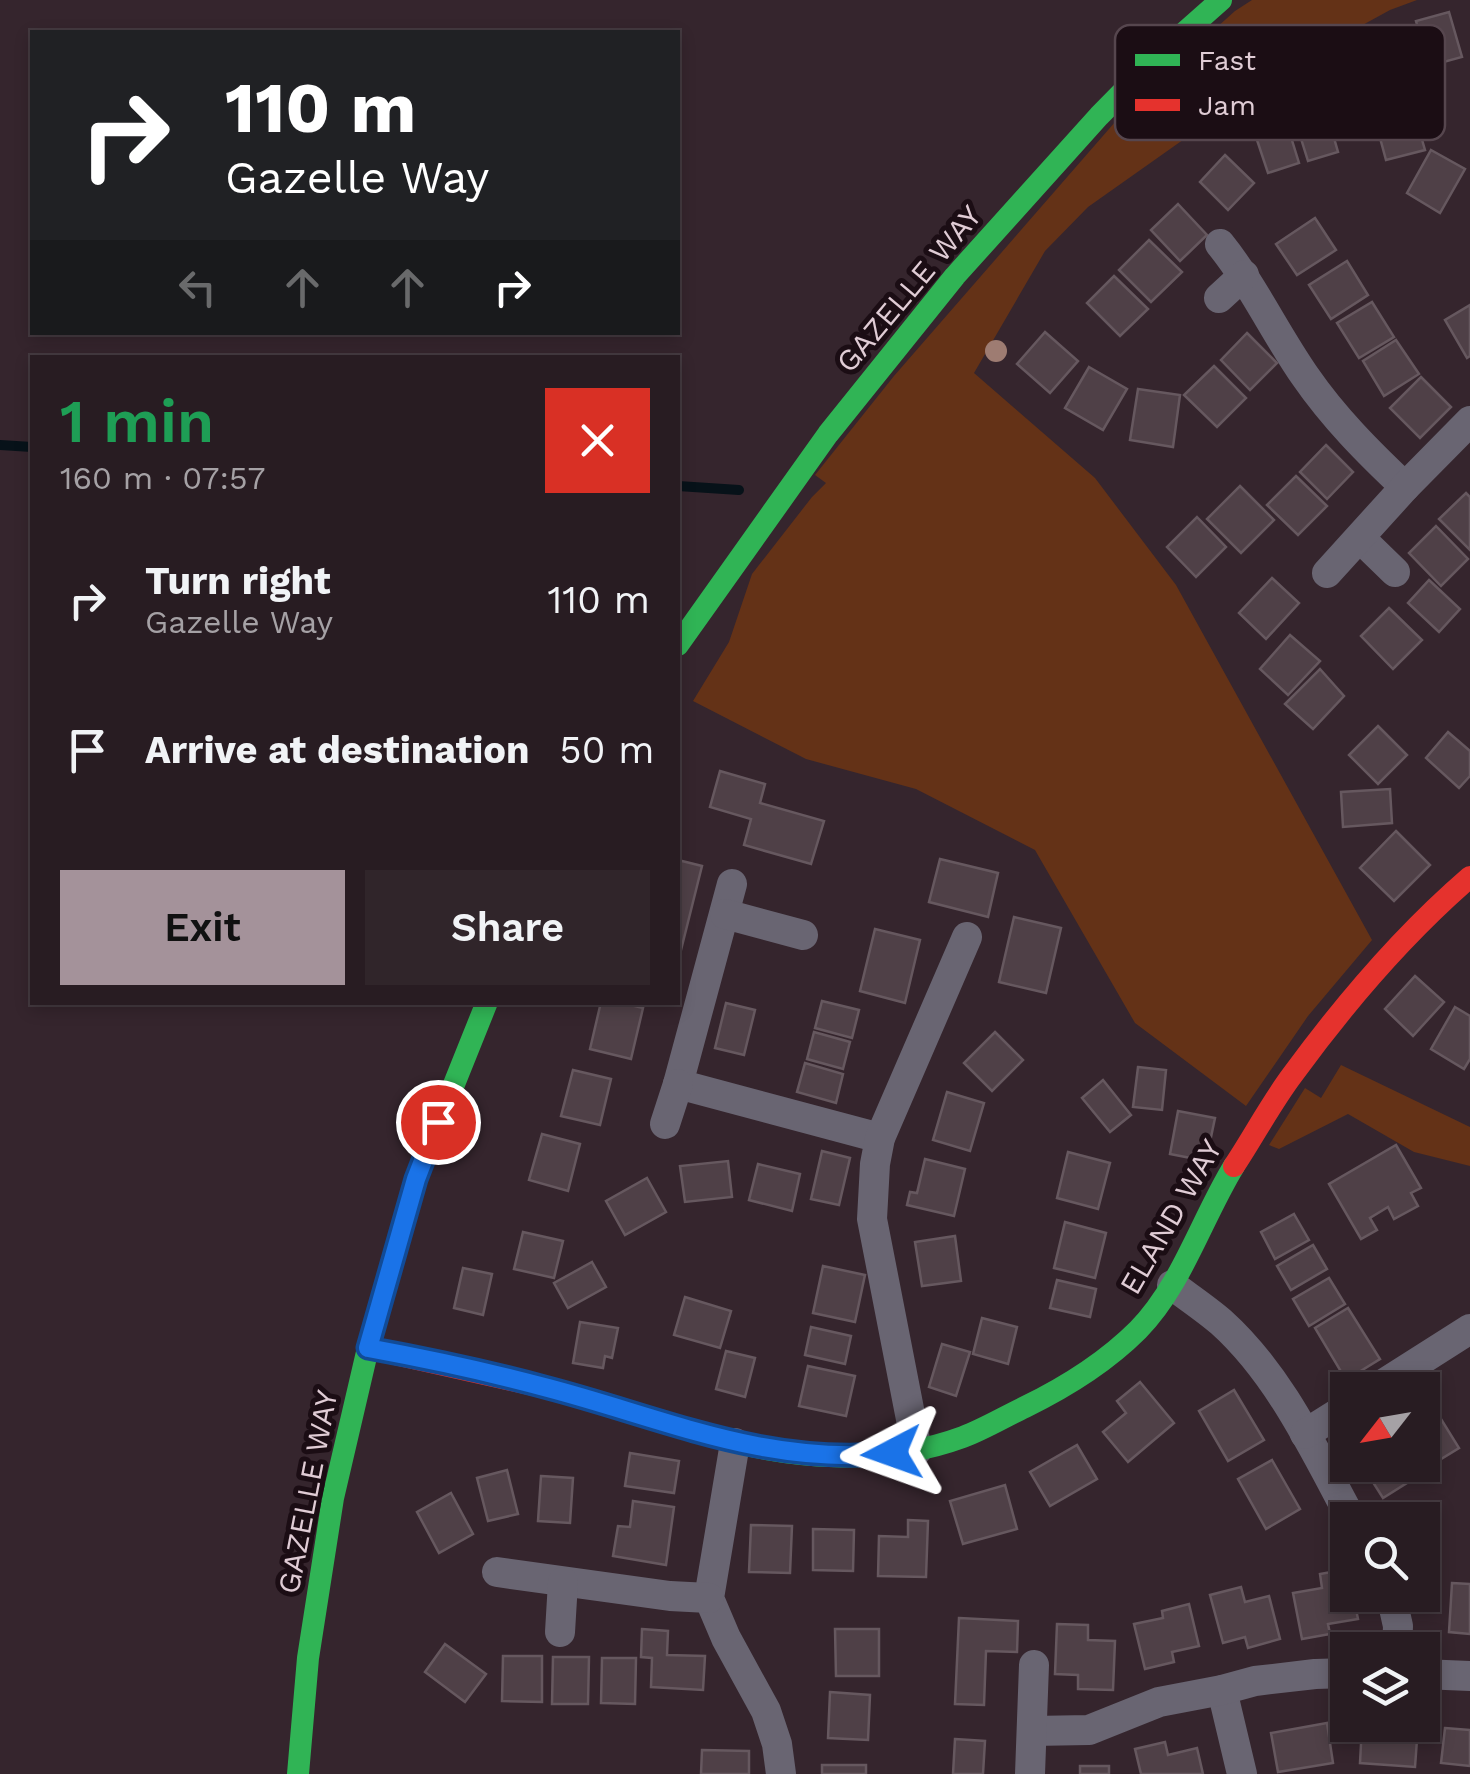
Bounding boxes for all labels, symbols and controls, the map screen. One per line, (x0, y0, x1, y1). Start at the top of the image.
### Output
legend (1115, 25, 1445, 140)
text: Fast (1198, 44, 1256, 77)
text: 110 m (225, 67, 416, 149)
icon: right (60, 70, 190, 200)
text: Jam (1198, 89, 1256, 122)
text: Gazelle Way (225, 151, 489, 204)
street label: GAZELLE WAY (829, 198, 988, 379)
icon: left (170, 260, 225, 315)
icon: ahead (275, 260, 330, 315)
icon: ahead (380, 260, 435, 315)
icon: right (485, 260, 540, 315)
text: 1 min (60, 386, 214, 457)
button: close (545, 388, 650, 493)
text: 160 m · 07:57 (60, 459, 266, 497)
text: Turn right (145, 559, 331, 603)
icon: right (60, 573, 115, 628)
text: 110 m (548, 578, 650, 622)
text: Gazelle Way (145, 603, 333, 641)
icon: arrive (60, 723, 115, 778)
text: Arrive at destination (145, 728, 530, 772)
text: 50 m (560, 728, 655, 772)
button: Exit (60, 870, 345, 985)
button: Share (365, 870, 650, 985)
pin (396, 1080, 481, 1165)
icon: arrive (411, 1095, 466, 1150)
street label: ELAND WAY (1112, 1133, 1229, 1300)
north arrow (1330, 1372, 1440, 1482)
map controls (1330, 1372, 1440, 1742)
street label: GAZELLE WAY (271, 1387, 344, 1597)
position arrow (840, 1401, 944, 1505)
button: search (1330, 1502, 1440, 1612)
button: layers (1330, 1632, 1440, 1742)

